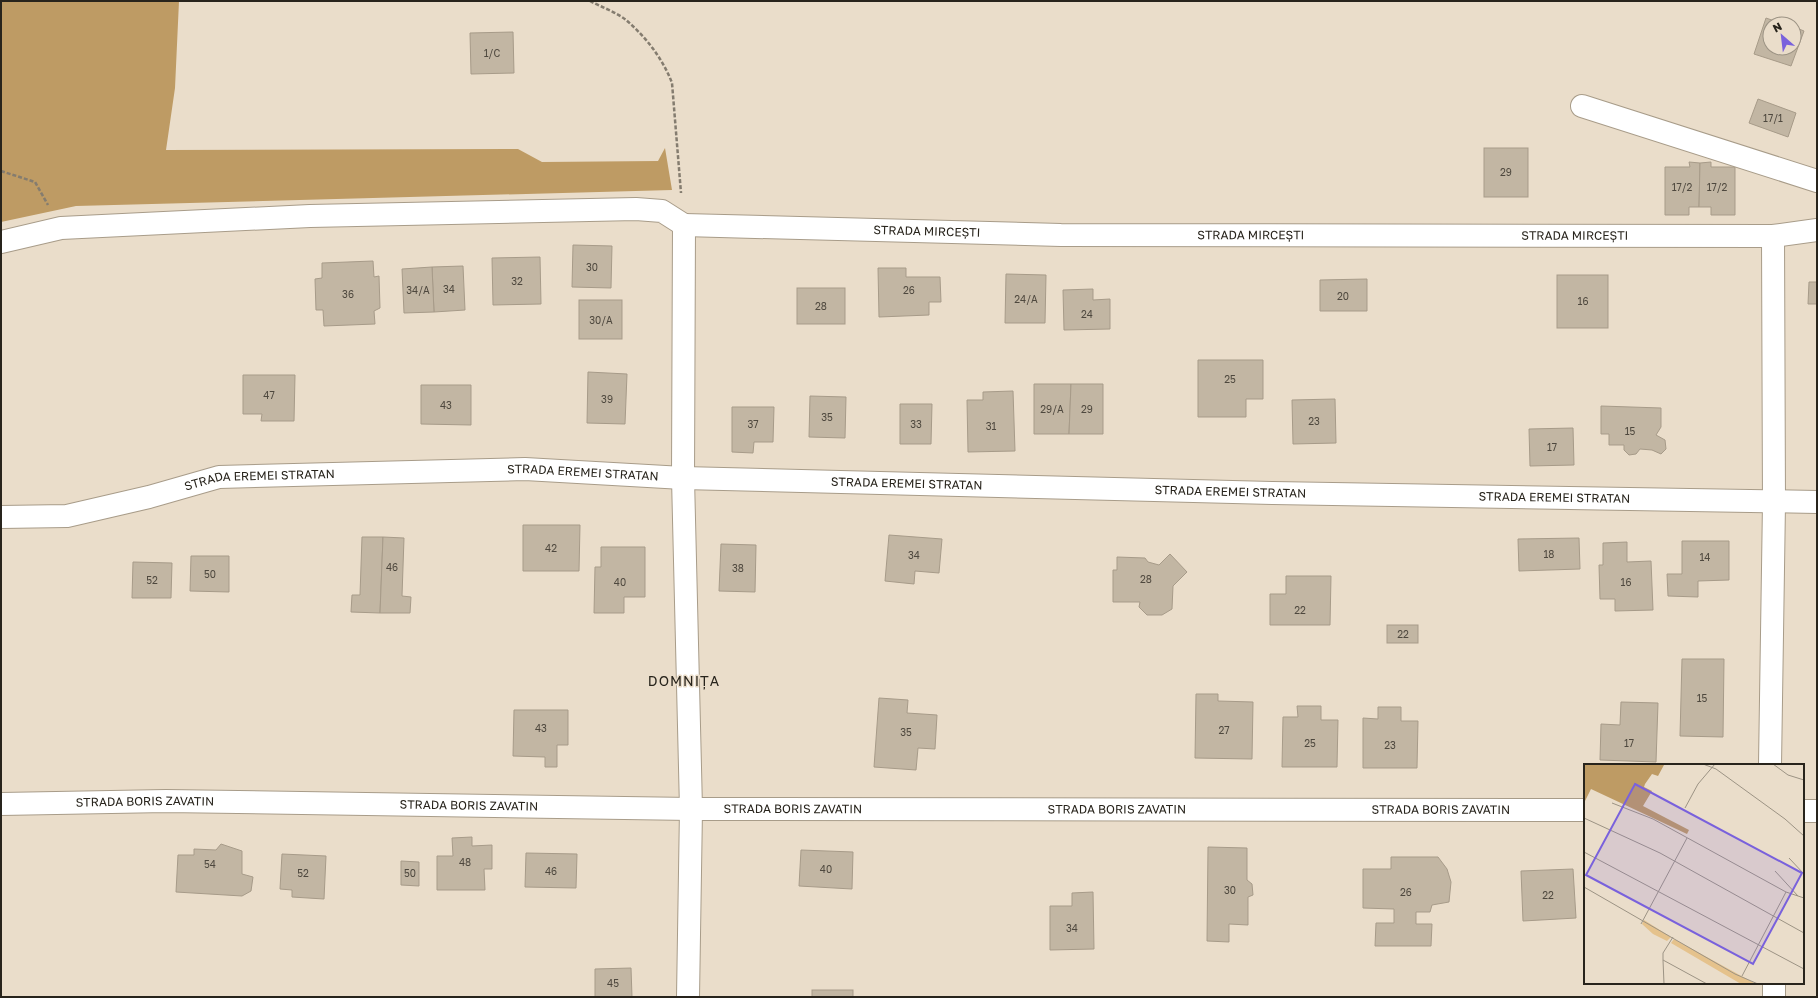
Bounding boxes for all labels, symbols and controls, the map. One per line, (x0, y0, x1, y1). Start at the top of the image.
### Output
north arrow (1762, 16, 1802, 56)
text: N (1770, 19, 1784, 34)
house number: 1/C (484, 47, 500, 59)
house number: 17/1 (1763, 112, 1783, 124)
house number: 29 (1500, 166, 1512, 178)
house number: 17/2 (1672, 181, 1693, 193)
house number: 17/2 (1707, 181, 1728, 193)
street label: STRADA MIRCEȘTI (873, 222, 981, 240)
street label: STRADA MIRCEȘTI (1197, 227, 1304, 242)
street label: STRADA MIRCEȘTI (1521, 228, 1628, 243)
house number: 30 (586, 261, 598, 273)
house number: 32 (511, 275, 523, 287)
house number: 34 (443, 283, 455, 295)
house number: 34/A (406, 284, 430, 296)
house number: 26 (903, 284, 915, 296)
house number: 36 (342, 288, 354, 300)
house number: 20 (1337, 290, 1349, 302)
house number: 24/A (1014, 293, 1038, 305)
house number: 16 (1578, 295, 1588, 307)
house number: 28 (815, 300, 827, 312)
house number: 24 (1081, 308, 1093, 320)
house number: 30/A (589, 314, 613, 326)
house number: 25 (1224, 373, 1236, 385)
house number: 47 (263, 389, 275, 401)
house number: 39 (601, 393, 613, 405)
house number: 43 (440, 399, 452, 411)
house number: 29/A (1040, 403, 1064, 415)
house number: 29 (1081, 403, 1093, 415)
house number: 35 (821, 411, 833, 423)
house number: 23 (1308, 415, 1320, 427)
house number: 37 (747, 418, 759, 430)
house number: 33 (910, 418, 922, 430)
house number: 31 (986, 420, 996, 432)
house number: 15 (1625, 425, 1636, 437)
house number: 17 (1547, 441, 1557, 453)
street label: STRADA EREMEI STRATAN (507, 461, 659, 484)
street label: STRADA EREMEI STRATAN (182, 466, 335, 494)
street label: STRADA EREMEI STRATAN (831, 474, 983, 493)
street label: STRADA EREMEI STRATAN (1154, 482, 1306, 501)
street label: STRADA EREMEI STRATAN (1478, 488, 1630, 506)
house number: 42 (545, 542, 557, 554)
house number: 18 (1544, 548, 1554, 560)
house number: 34 (908, 549, 920, 561)
house number: 14 (1700, 551, 1710, 563)
house number: 46 (386, 561, 398, 573)
house number: 38 (732, 562, 744, 574)
house number: 50 (204, 568, 216, 580)
house number: 28 (1140, 573, 1152, 585)
house number: 52 (146, 574, 158, 586)
house number: 40 (614, 576, 626, 588)
house number: 16 (1621, 576, 1631, 588)
house number: 22 (1294, 604, 1306, 616)
house number: 22 (1397, 628, 1409, 640)
district label: DOMNIȚA (648, 672, 720, 690)
house number: 15 (1697, 692, 1708, 704)
house number: 43 (535, 722, 547, 734)
house number: 27 (1218, 724, 1230, 736)
house number: 35 (900, 726, 912, 738)
house number: 25 (1304, 737, 1316, 749)
house number: 17 (1624, 737, 1634, 749)
house number: 23 (1384, 739, 1396, 751)
inset map (1584, 764, 1804, 984)
street label: STRADA BORIS ZAVATIN (76, 793, 214, 810)
street label: STRADA BORIS ZAVATIN (400, 797, 538, 814)
street label: STRADA BORIS ZAVATIN (724, 801, 862, 816)
street label: STRADA BORIS ZAVATIN (1048, 801, 1186, 817)
street label: STRADA BORIS ZAVATIN (1372, 802, 1510, 817)
house number: 48 (459, 856, 471, 868)
house number: 54 (204, 858, 216, 870)
house number: 40 (820, 863, 832, 875)
house number: 46 (545, 865, 557, 877)
house number: 52 (297, 867, 309, 879)
house number: 50 (404, 867, 416, 879)
house number: 30 (1224, 884, 1236, 896)
house number: 26 (1400, 886, 1412, 898)
house number: 22 (1542, 889, 1554, 901)
house number: 34 (1066, 922, 1078, 934)
house number: 45 (607, 977, 619, 989)

